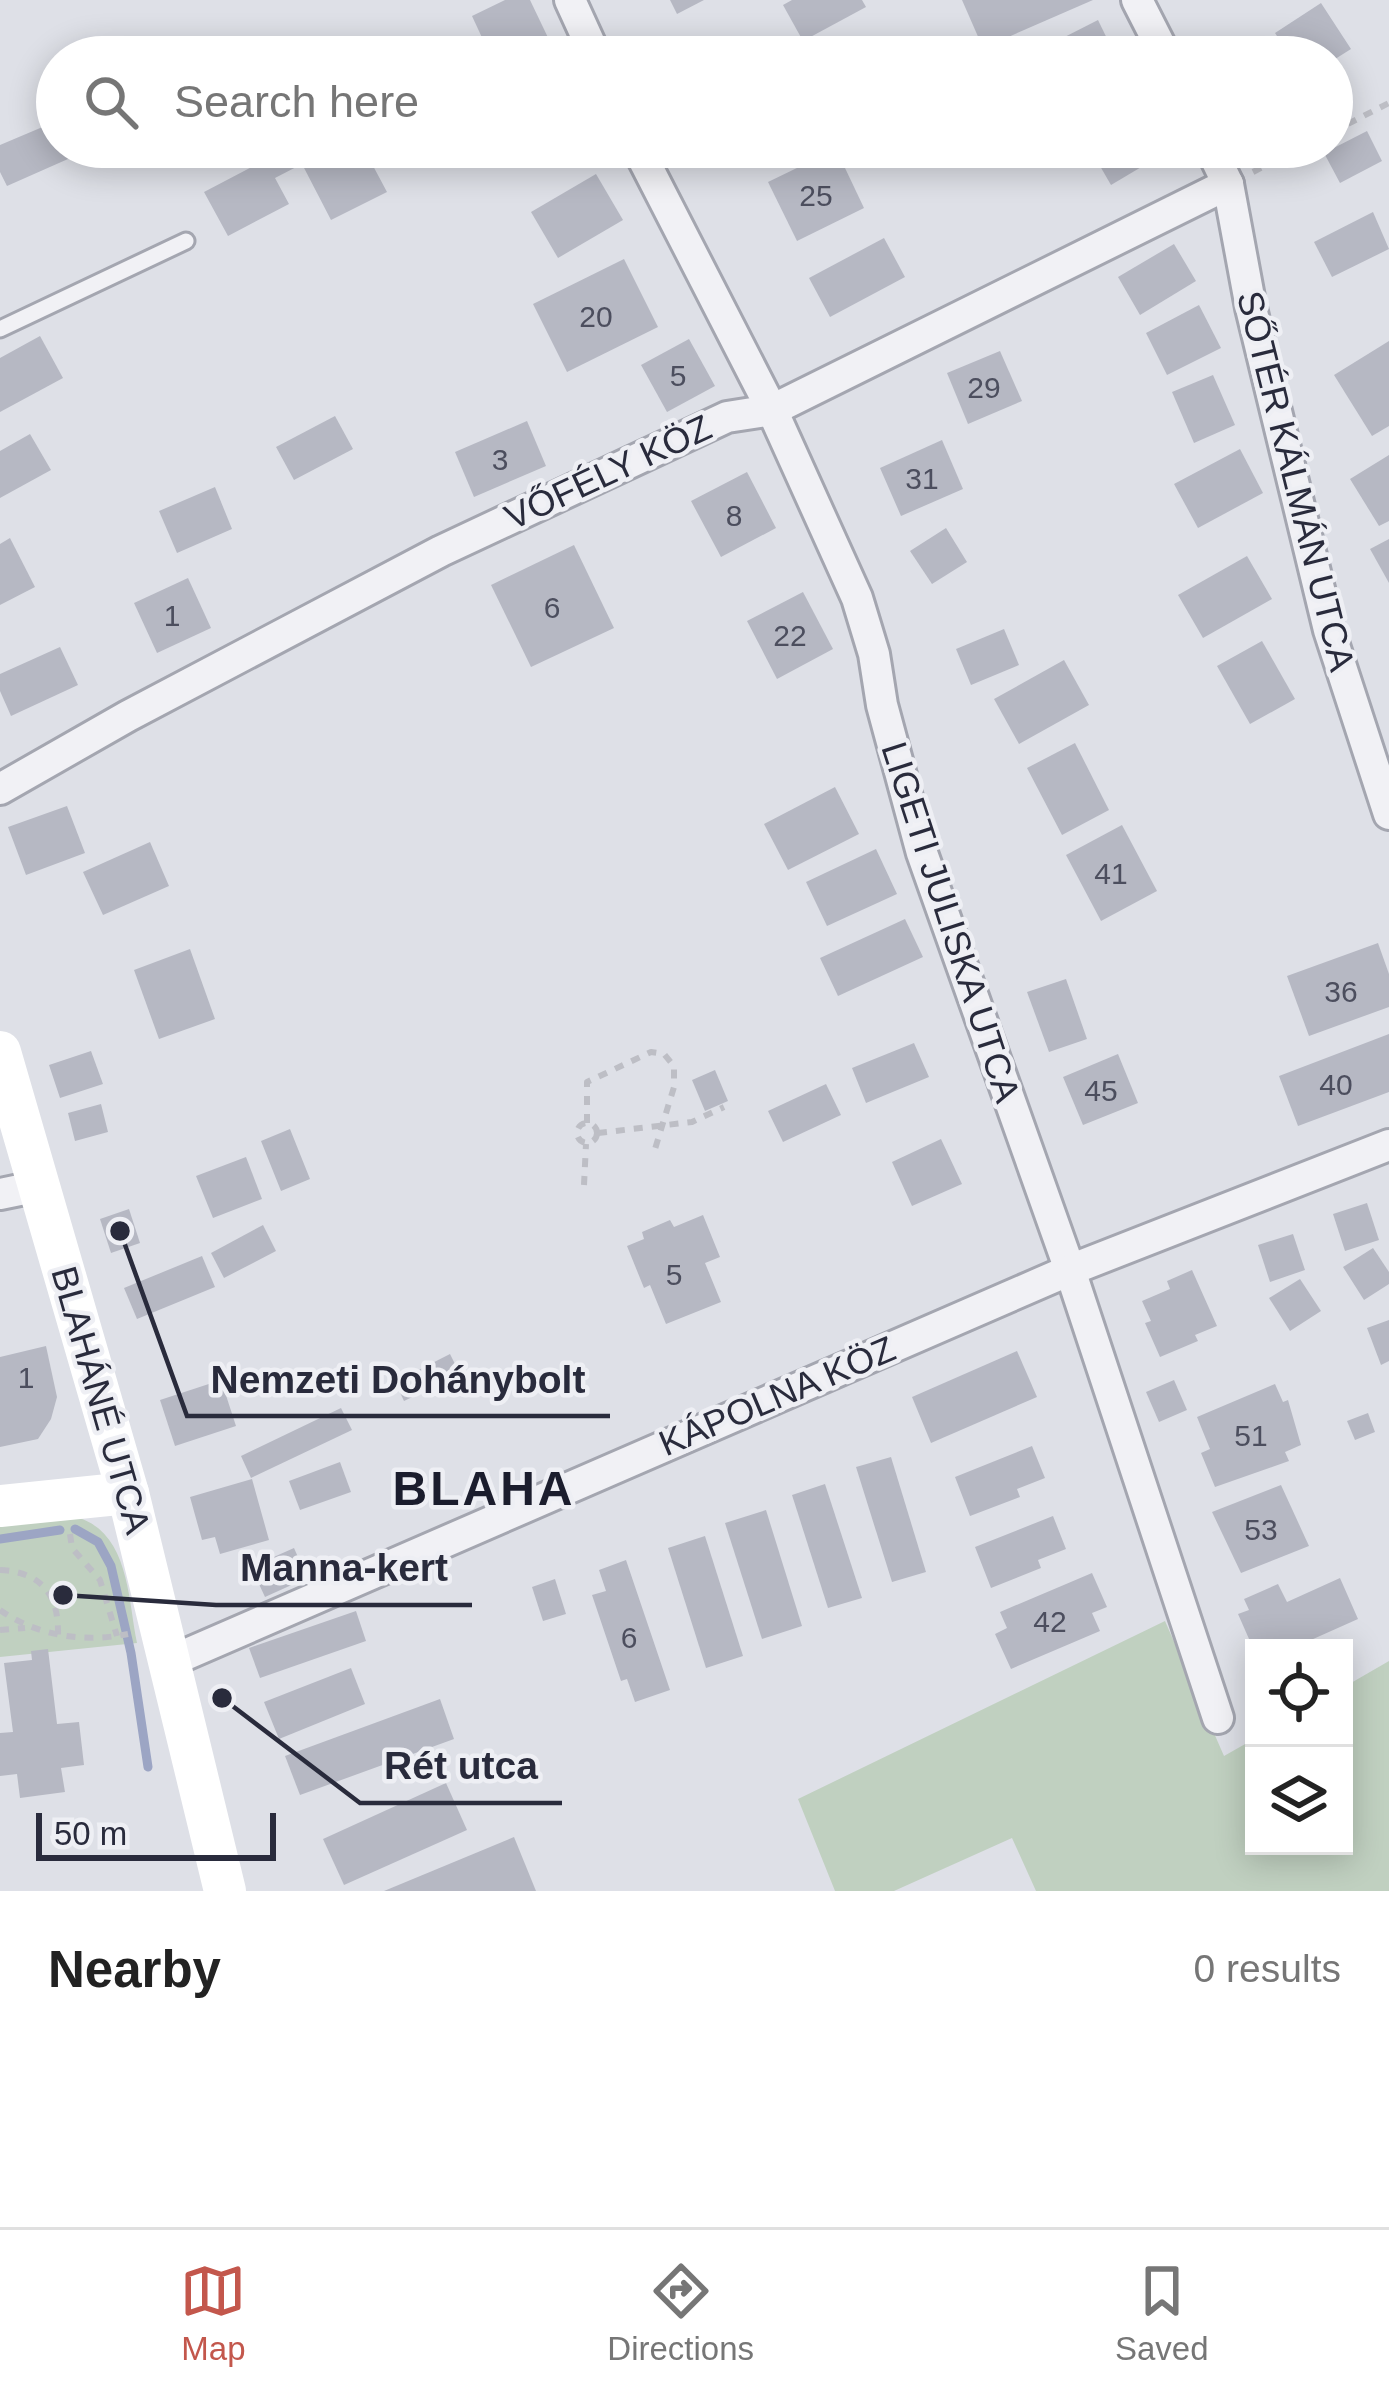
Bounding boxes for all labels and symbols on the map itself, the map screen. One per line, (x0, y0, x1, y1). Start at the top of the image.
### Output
house number: 25 (799, 179, 833, 212)
street label: SŐTÉR KÁLMÁN UTCA (1229, 287, 1363, 675)
house number: 20 (579, 300, 613, 333)
house number: 5 (670, 359, 686, 392)
house number: 29 (967, 371, 1001, 404)
street label: VŐFÉLY KÖZ (498, 406, 718, 538)
house number: 3 (492, 443, 508, 476)
house number: 31 (905, 462, 939, 495)
house number: 8 (726, 499, 742, 532)
house number: 6 (544, 591, 560, 624)
house number: 1 (164, 599, 180, 632)
house number: 22 (773, 619, 807, 652)
street label: LIGETI JULISKA UTCA (873, 737, 1029, 1107)
house number: 41 (1094, 857, 1128, 890)
house number: 36 (1324, 975, 1358, 1008)
house number: 40 (1319, 1068, 1353, 1101)
house number: 45 (1084, 1074, 1118, 1107)
house number: 5 (666, 1258, 682, 1291)
street label: BLAHÁNÉ UTCA (43, 1262, 159, 1538)
street label: KÁPOLNA KÖZ (653, 1328, 901, 1464)
callout: Nemzeti Dohánybolt (187, 1341, 610, 1416)
text: Nemzeti Dohánybolt (211, 1358, 585, 1401)
house number: 1 (18, 1361, 34, 1394)
house number: 51 (1234, 1419, 1268, 1452)
district label: BLAHA (393, 1462, 575, 1515)
house number: 53 (1244, 1513, 1278, 1546)
callout: Manna-kert (216, 1530, 472, 1605)
text: Manna-kert (240, 1546, 448, 1589)
house number: 42 (1033, 1605, 1067, 1638)
house number: 6 (621, 1621, 637, 1654)
callout: Rét utca (360, 1728, 562, 1803)
text: Rét utca (384, 1744, 538, 1787)
scale bar (36, 1807, 276, 1860)

